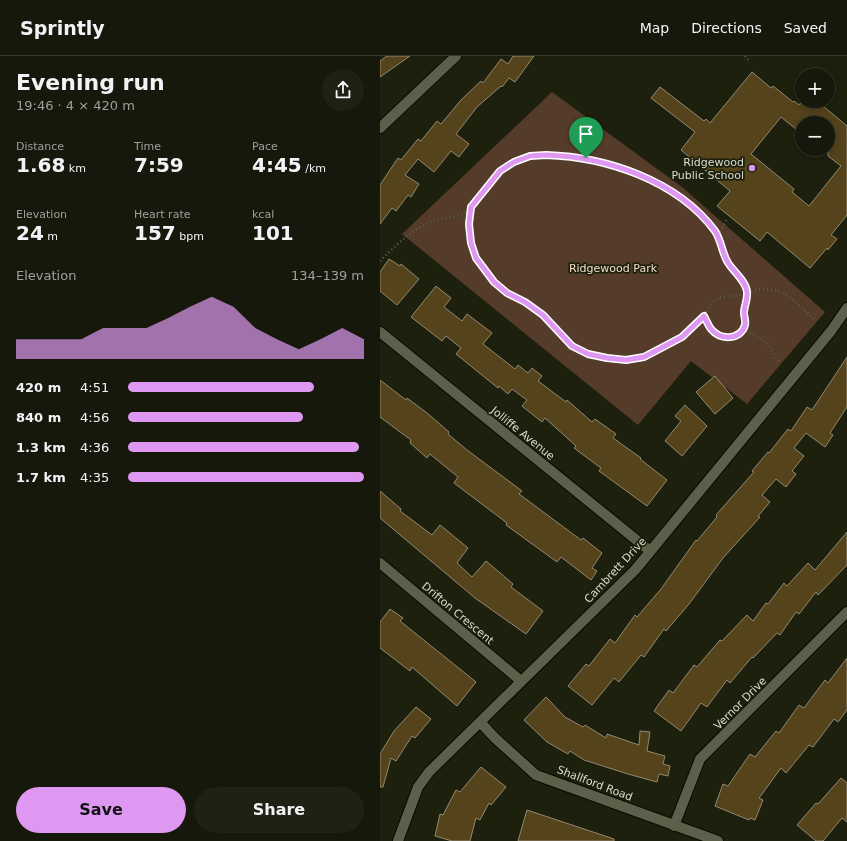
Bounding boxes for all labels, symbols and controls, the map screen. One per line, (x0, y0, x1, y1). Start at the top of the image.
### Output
text: Sprintly (20, 17, 105, 39)
text: Map (640, 20, 669, 36)
text: Directions (691, 20, 762, 36)
text: Saved (784, 20, 827, 36)
map controls (795, 68, 835, 156)
button: + (795, 68, 835, 108)
button: share (322, 69, 364, 111)
text: Evening run (16, 70, 165, 95)
text: 19:46 · 4 × 420 m (16, 98, 135, 113)
button: − (795, 116, 835, 156)
pin (569, 117, 603, 158)
icon: arrive (575, 123, 597, 145)
text: Distance (16, 140, 64, 153)
text: Time (134, 140, 161, 153)
text: Pace (252, 140, 278, 153)
text: 1.68 (16, 153, 65, 177)
text: 7:59 (134, 153, 184, 177)
text: 4:45 (252, 153, 302, 177)
place label: Ridgewood Public School (671, 156, 744, 182)
text: km (65, 162, 86, 175)
text: /km (302, 162, 326, 175)
marker: Ridgewood Public School (747, 163, 757, 173)
text: Elevation (16, 208, 67, 221)
text: Heart rate (134, 208, 190, 221)
text: kcal (252, 208, 274, 221)
text: 24 (16, 221, 44, 245)
text: 157 (134, 221, 176, 245)
text: 101 (252, 221, 294, 245)
text: m (44, 230, 58, 243)
text: bpm (176, 230, 204, 243)
park label: Ridgewood Park (569, 262, 658, 275)
text: Elevation (16, 268, 76, 283)
text: 134–139 m (291, 268, 364, 283)
text: 420 m (16, 380, 61, 395)
text: 4:51 (80, 380, 109, 395)
street label: Jolliffe Avenue (488, 403, 557, 463)
text: 840 m (16, 410, 61, 425)
text: 4:56 (80, 410, 109, 425)
text: 1.3 km (16, 440, 66, 455)
text: 4:36 (80, 440, 109, 455)
text: 1.7 km (16, 470, 66, 485)
text: 4:35 (80, 470, 109, 485)
street label: Cambrett Drive (582, 535, 649, 606)
street label: Drifton Crescent (419, 580, 497, 648)
street label: Vernor Drive (711, 674, 769, 732)
street label: Shallford Road (555, 763, 634, 804)
button: Save (16, 787, 186, 833)
button: Share (194, 787, 364, 833)

